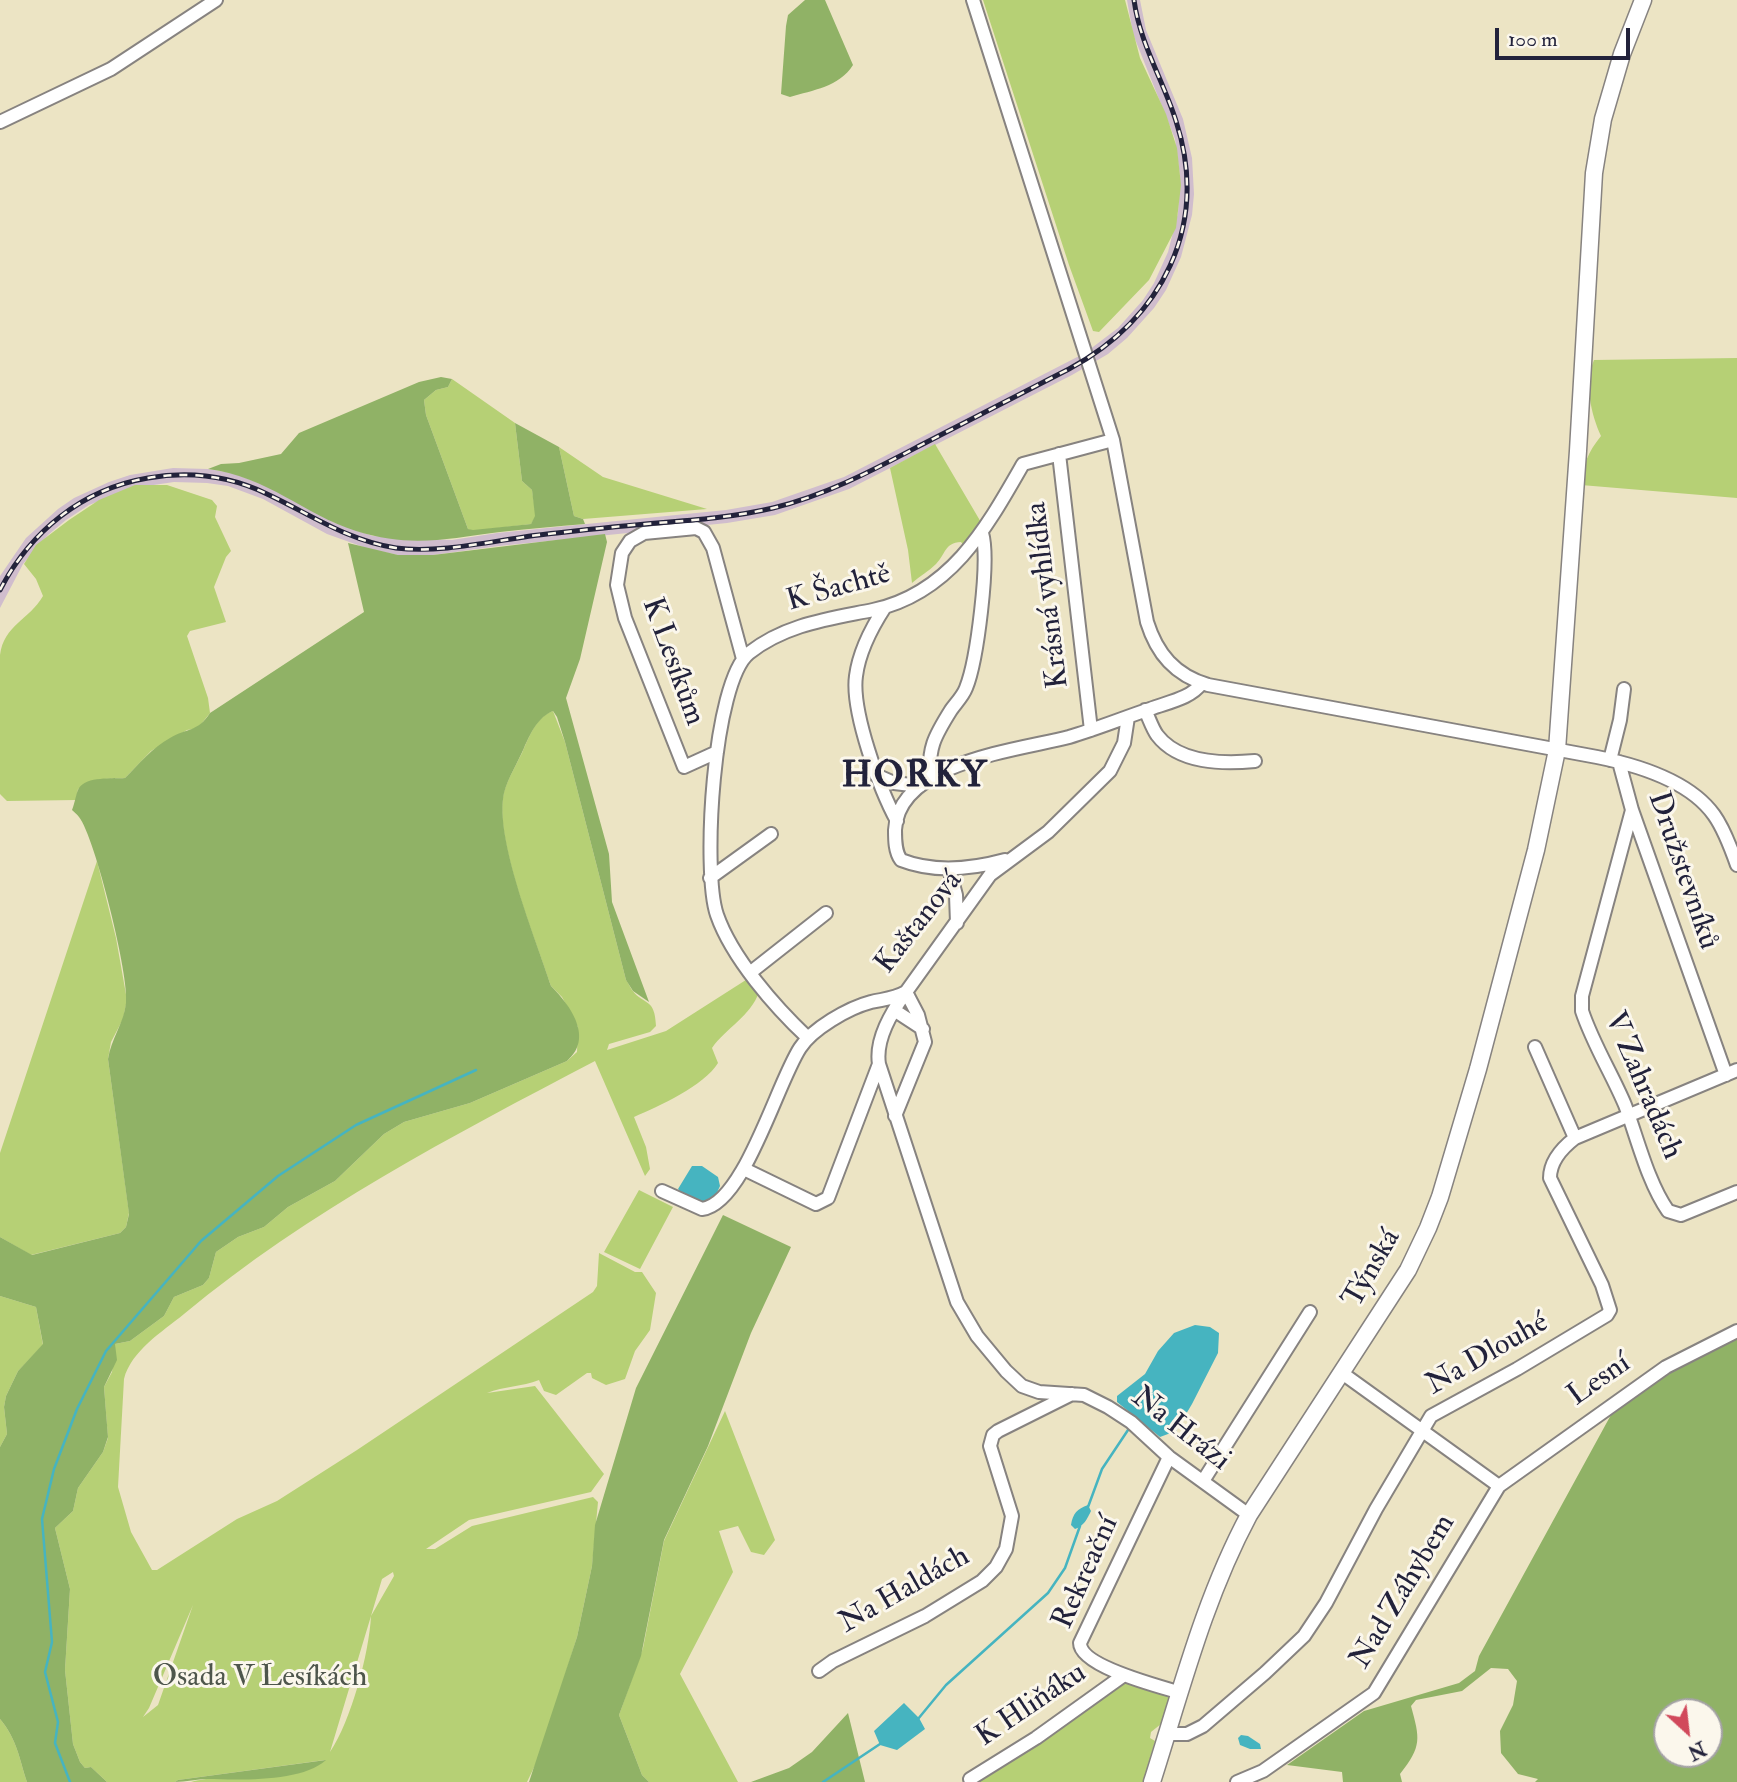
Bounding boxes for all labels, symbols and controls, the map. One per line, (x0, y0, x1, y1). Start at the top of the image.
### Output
scale bar (1499, 14, 1634, 58)
text: 100 m (1508, 26, 1558, 53)
street label: Krásná vyhlídka (1020, 500, 1078, 690)
street label: K Šachtě (783, 557, 895, 621)
street label: K Lesíkům (632, 593, 712, 731)
district label: HORKY (842, 756, 988, 800)
street label: Družstevníků (1638, 787, 1726, 955)
street label: Kaštanová (869, 864, 971, 982)
street label: V Zahradách (1595, 1007, 1689, 1165)
street label: Týnská (1336, 1223, 1410, 1315)
street label: Na Dlouhé (1421, 1306, 1555, 1404)
street label: Lesní (1562, 1347, 1638, 1415)
street label: Na Hrázi (1123, 1380, 1237, 1480)
street label: Nad Záhybem (1344, 1508, 1464, 1676)
street label: Rekreační (1046, 1511, 1128, 1635)
street label: Na Haldách (834, 1539, 976, 1643)
street label: K Hliňáku (970, 1656, 1094, 1756)
park label: Osada V Lesíkách (153, 1661, 367, 1697)
north arrow (1653, 1698, 1723, 1768)
text: N (1684, 1735, 1710, 1764)

